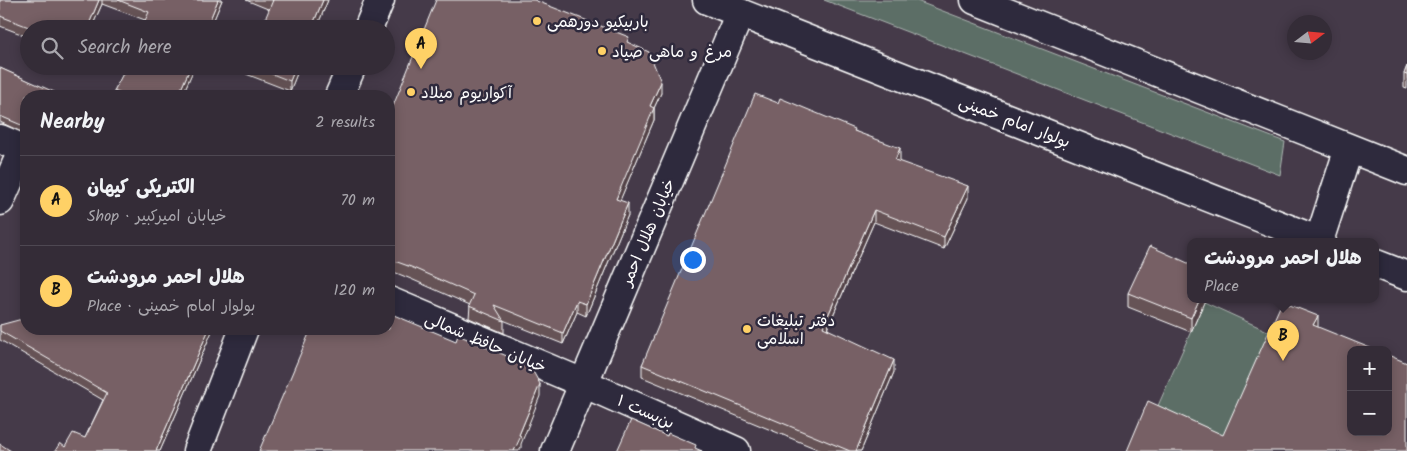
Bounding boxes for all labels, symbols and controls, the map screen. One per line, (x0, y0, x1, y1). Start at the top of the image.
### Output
place label: باربیکیو دورهمی (547, 10, 649, 35)
marker: باربیکیو دورهمی (531, 15, 543, 27)
north arrow (1287, 15, 1332, 60)
search box (20, 20, 395, 75)
pin: A (405, 28, 437, 69)
text: Search here (78, 33, 172, 63)
icon: search (38, 34, 66, 62)
place label: مرغ و ماهی صیاد (612, 40, 732, 65)
marker: مرغ و ماهی صیاد (596, 45, 608, 57)
place label: آکواریوم میلاد (421, 81, 513, 106)
marker: آکواریوم میلاد (405, 86, 417, 98)
street label: بولوار امام خمینی (955, 90, 1074, 155)
text: Nearby (40, 106, 105, 139)
text: 2 results (315, 110, 375, 135)
text: الکتریکی کیهان (87, 173, 195, 203)
street label: خیابان هلال احمر (614, 175, 682, 292)
text: A (51, 188, 61, 213)
text: 70 m (340, 188, 375, 213)
text: Shop · خیابان امیرکبیر (87, 204, 227, 229)
popup (1187, 238, 1379, 303)
text: هلال احمر مرودشت (1204, 244, 1362, 274)
your location (680, 247, 706, 273)
text: هلال احمر مرودشت (87, 263, 245, 293)
text: Place (1204, 274, 1239, 299)
text: B (51, 278, 61, 303)
text: 120 m (334, 278, 375, 303)
text: Place · بولوار امام خمینی (87, 294, 255, 319)
street label: خیابان حافظ شمالی (421, 307, 550, 380)
place label: دفتر تبلیغات اسلامی (757, 309, 835, 352)
pin: B (1267, 320, 1299, 361)
marker: دفتر تبلیغات اسلامی (741, 323, 753, 335)
map controls (1347, 346, 1392, 436)
button: + (1347, 346, 1392, 391)
street label: بن‌بست ۱ (613, 389, 678, 436)
button: − (1347, 391, 1392, 436)

